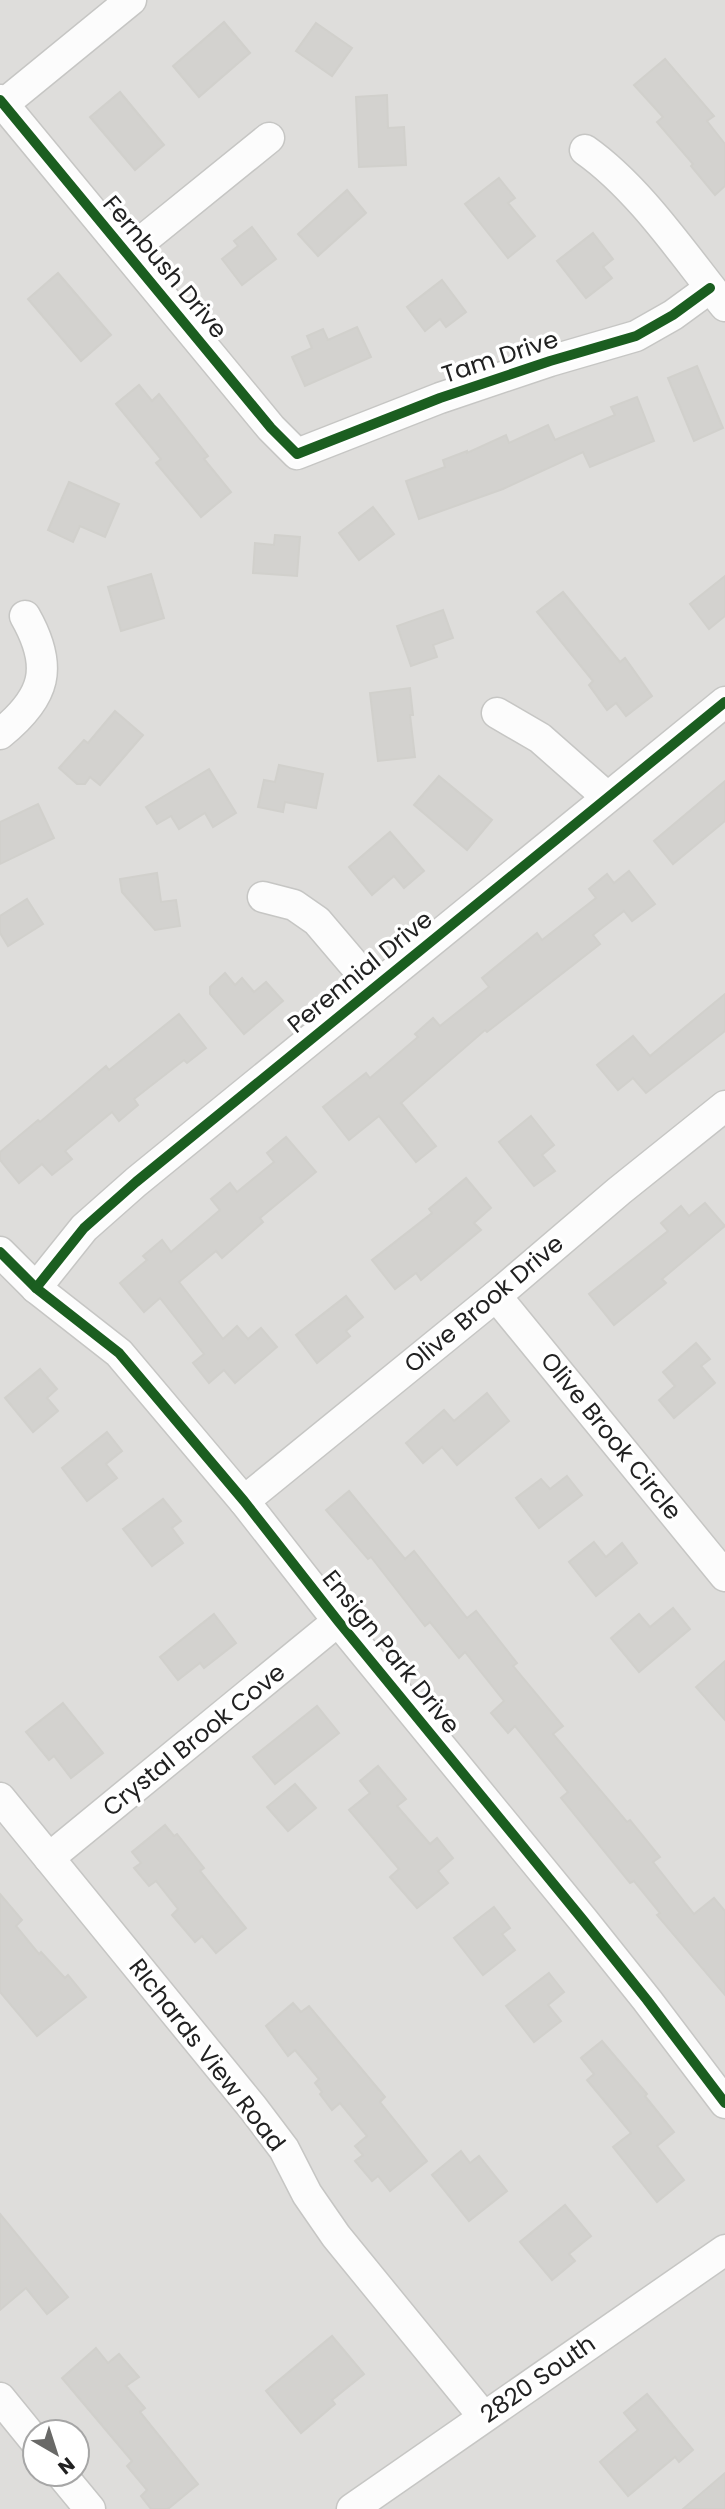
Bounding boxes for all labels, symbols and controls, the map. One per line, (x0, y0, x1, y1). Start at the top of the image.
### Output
street label: Fernbush Drive (96, 188, 235, 345)
street label: Tam Drive (437, 322, 562, 391)
street label: Perennial Drive (280, 903, 439, 1040)
street label: Olive Brook Drive (397, 1227, 570, 1380)
street label: Olive Brook Circle (533, 1345, 689, 1527)
street label: Ensign Park Drive (315, 1563, 468, 1741)
street label: Crystal Brook Cove (95, 1656, 292, 1824)
street label: RIchards View Road (122, 1951, 293, 2158)
street label: 2820 South (474, 2327, 602, 2430)
north arrow (21, 2418, 91, 2488)
text: N (52, 2451, 80, 2481)

